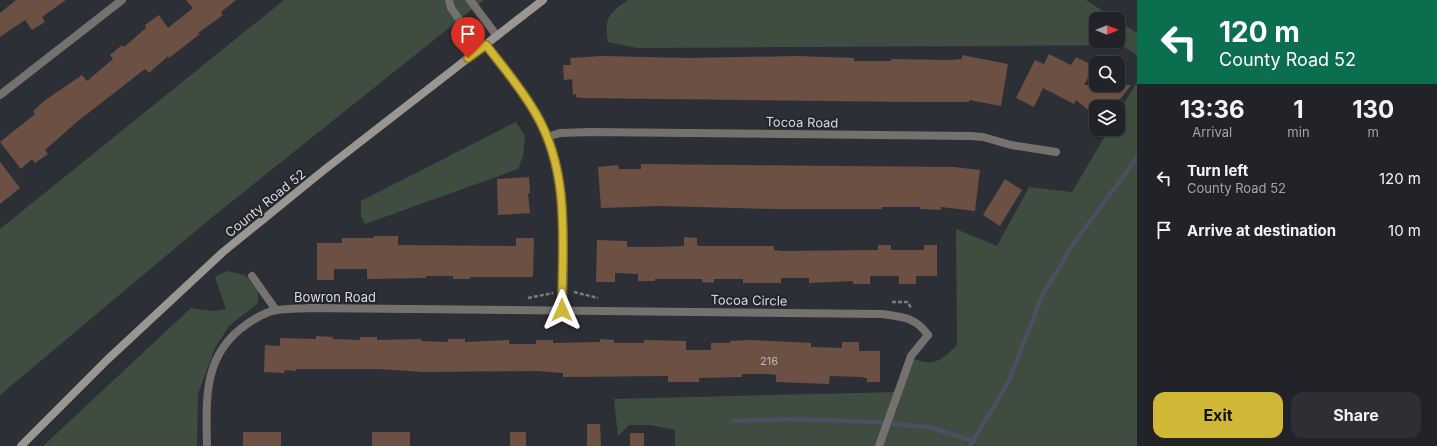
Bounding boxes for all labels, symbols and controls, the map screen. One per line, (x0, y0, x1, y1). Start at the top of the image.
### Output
north arrow (1089, 12, 1125, 48)
map controls (1089, 12, 1125, 136)
text: 120 m (1219, 15, 1300, 49)
icon: left (1153, 16, 1205, 68)
pin (451, 17, 485, 58)
icon: arrive (457, 23, 479, 45)
text: County Road 52 (1219, 49, 1356, 70)
button: search (1089, 56, 1125, 92)
text: 13:36 (1180, 95, 1245, 124)
text: 1 (1293, 95, 1304, 124)
text: 130 (1352, 95, 1394, 124)
button: layers (1089, 100, 1125, 136)
street label: Tocoa Road (765, 113, 839, 131)
text: Arrival (1192, 124, 1232, 140)
text: min (1287, 124, 1310, 140)
text: m (1368, 124, 1379, 140)
text: Turn left (1187, 161, 1248, 180)
street label: County Road 52 (222, 166, 308, 240)
icon: left (1153, 167, 1175, 189)
text: 120 m (1379, 169, 1421, 188)
text: County Road 52 (1187, 180, 1286, 196)
icon: arrive (1153, 219, 1175, 241)
text: Arrive at destination (1187, 221, 1336, 240)
text: 10 m (1388, 221, 1421, 240)
street label: Bowron Road (294, 289, 376, 305)
position arrow (541, 289, 583, 331)
street label: Tocoa Circle (710, 291, 788, 309)
house number: 216 (760, 354, 778, 368)
button: Exit (1153, 392, 1283, 438)
button: Share (1291, 392, 1421, 438)

